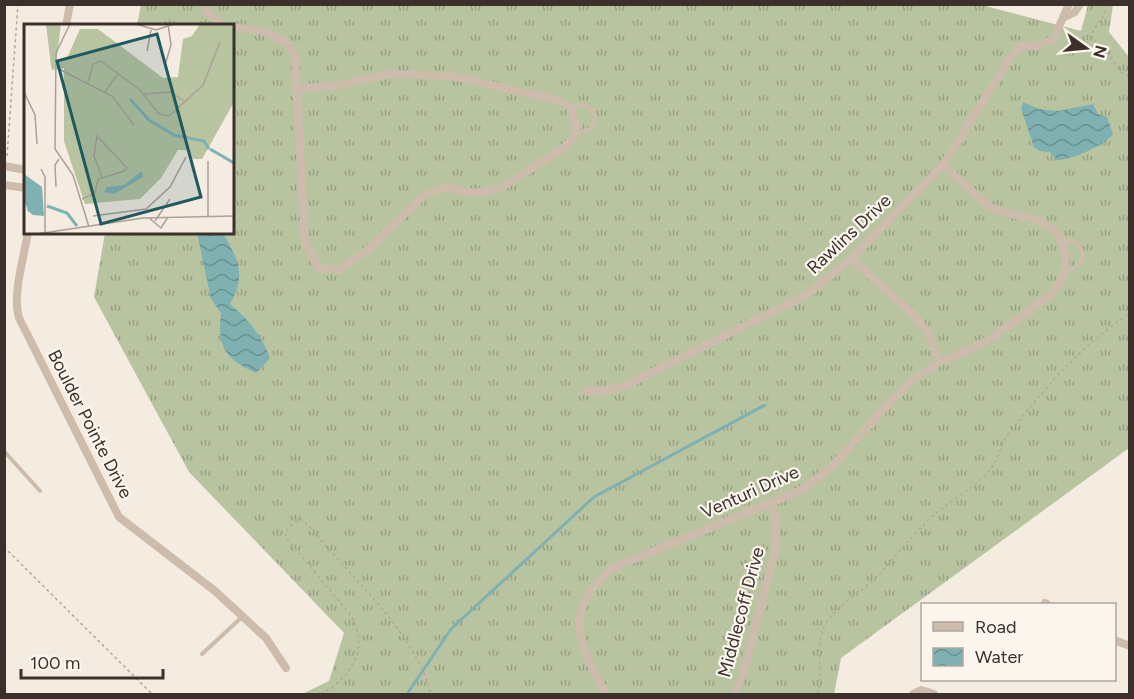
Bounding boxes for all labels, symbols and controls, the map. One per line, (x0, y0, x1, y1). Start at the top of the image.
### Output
north arrow (1056, 18, 1116, 78)
inset map (24, 24, 234, 234)
text: N (1089, 43, 1111, 60)
street label: Rawlins Drive (802, 189, 896, 279)
street label: Boulder Pointe Drive (43, 346, 137, 502)
street label: Venturi Drive (698, 461, 802, 523)
street label: Middlecoff Drive (713, 544, 769, 679)
legend (921, 603, 1116, 681)
text: Road (975, 616, 1016, 638)
scale bar (21, 642, 164, 680)
text: Water (975, 646, 1023, 668)
text: 100 m (30, 652, 80, 674)

